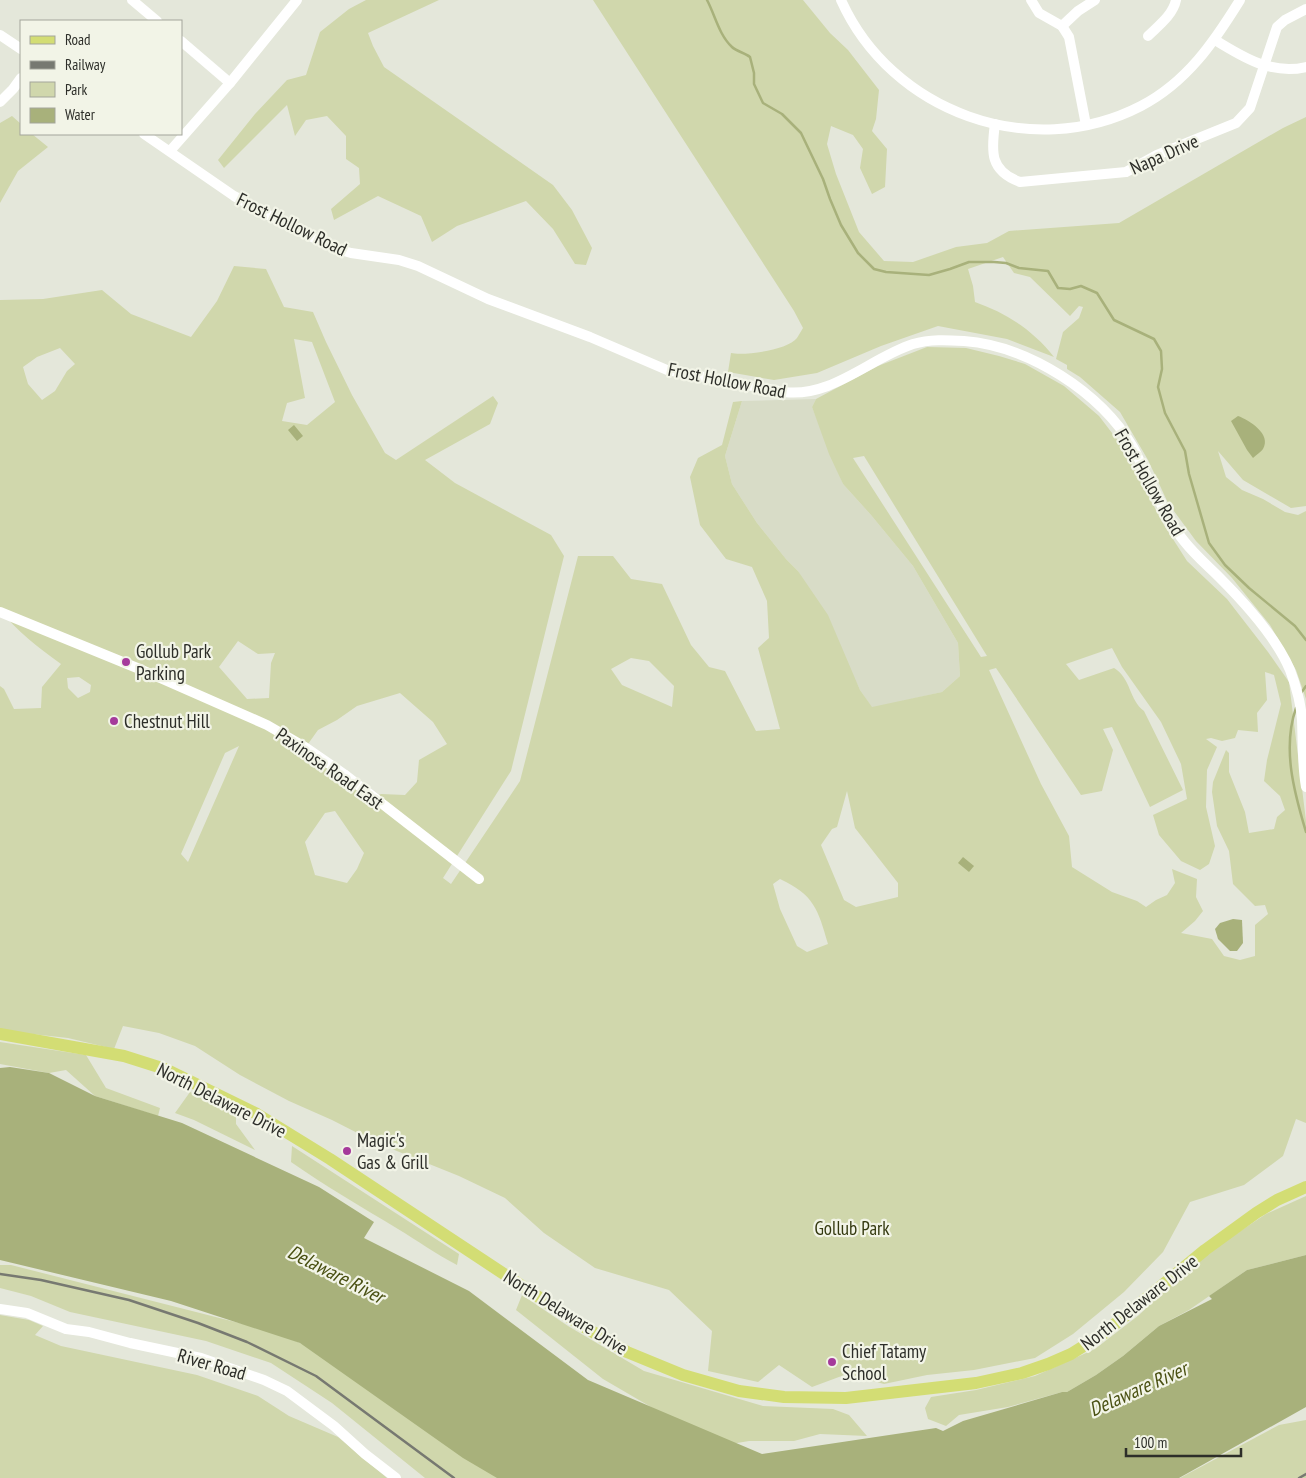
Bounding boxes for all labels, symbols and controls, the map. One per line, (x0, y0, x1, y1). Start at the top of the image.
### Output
legend (20, 20, 182, 135)
text: Road (65, 30, 91, 49)
text: Railway (65, 55, 106, 74)
text: Park (65, 80, 87, 99)
text: Water (65, 105, 96, 124)
street label: Napa Drive (1126, 128, 1202, 180)
street label: Frost Hollow Road (233, 187, 351, 261)
street label: Frost Hollow Road (666, 357, 788, 403)
street label: Frost Hollow Road (1110, 424, 1190, 540)
place label: Gollub Park Parking (136, 639, 212, 685)
marker: Gollub Park Parking (120, 656, 132, 668)
place label: Chestnut Hill (124, 709, 210, 733)
marker: Chestnut Hill (108, 715, 120, 727)
street label: Paxinosa Road East (271, 722, 389, 814)
street label: North Delaware Drive (153, 1057, 291, 1143)
place label: Magic's Gas & Grill (357, 1128, 429, 1174)
marker: Magic's Gas & Grill (341, 1145, 353, 1157)
park label: Gollub Park (814, 1216, 890, 1240)
water label: Delaware River (283, 1239, 391, 1310)
street label: North Delaware Drive (1076, 1249, 1202, 1355)
street label: North Delaware Drive (499, 1264, 633, 1360)
place label: Chief Tatamy School (842, 1339, 927, 1385)
street label: River Road (175, 1343, 249, 1385)
water label: Delaware River (1085, 1355, 1193, 1422)
marker: Chief Tatamy School (826, 1356, 838, 1368)
scale bar (1126, 1426, 1241, 1458)
text: 100 m (1134, 1433, 1167, 1452)

